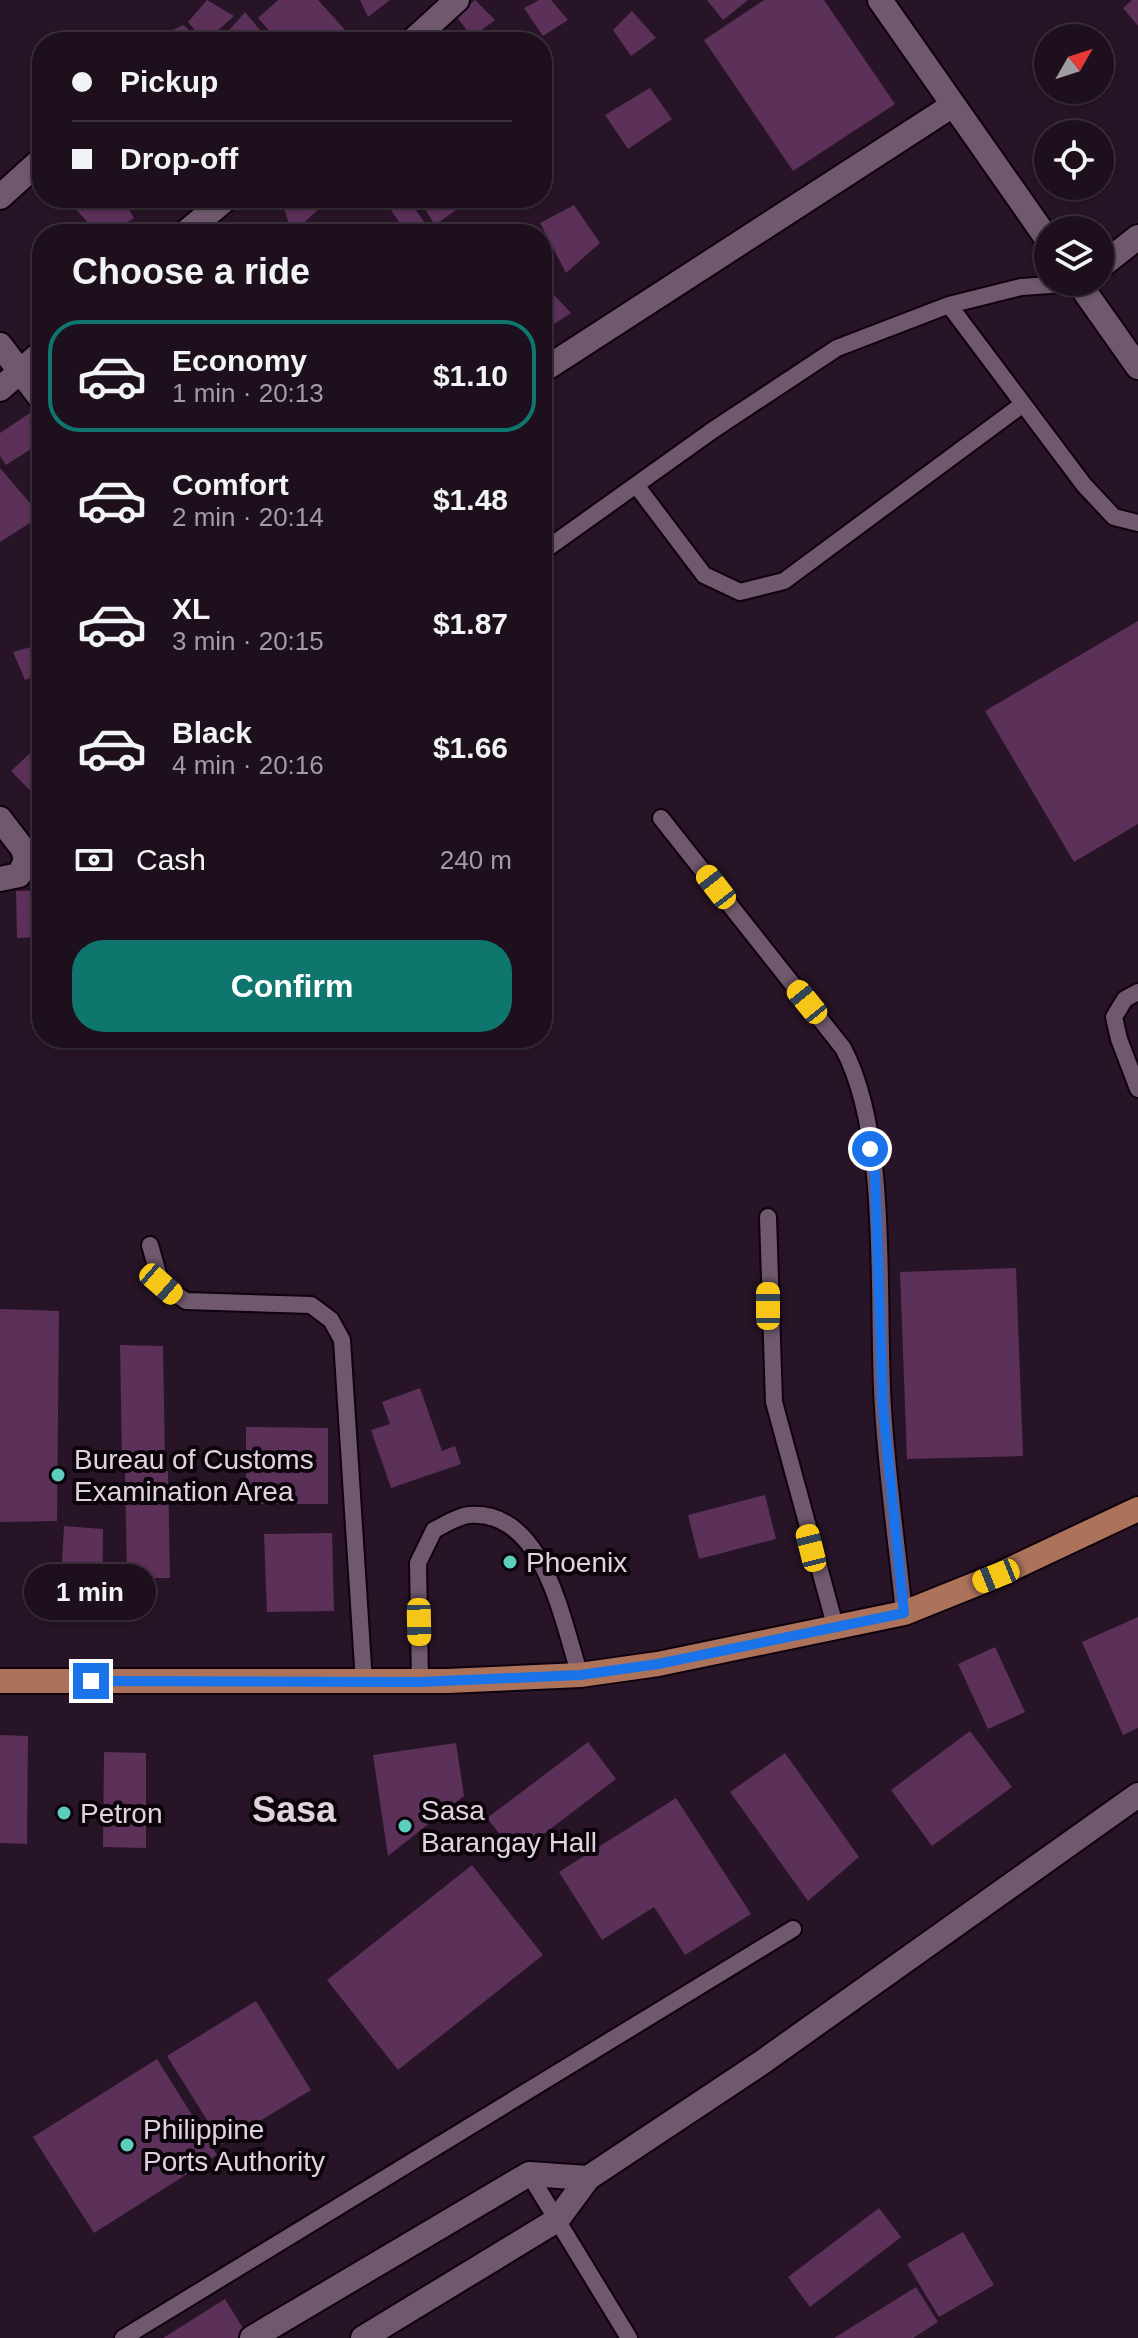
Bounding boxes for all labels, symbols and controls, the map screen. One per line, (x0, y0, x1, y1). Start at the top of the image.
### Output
north arrow (1034, 24, 1114, 104)
map controls (1034, 24, 1114, 296)
text: Pickup (120, 65, 218, 98)
button: locate (1034, 120, 1114, 200)
text: Drop-off (120, 142, 238, 175)
button: layers (1034, 216, 1114, 296)
text: Choose a ride (72, 251, 310, 292)
icon: car (76, 340, 148, 412)
text: Economy (172, 344, 307, 377)
text: $1.10 (433, 359, 508, 392)
text: 1 min · 20:13 (172, 378, 324, 408)
icon: car (76, 464, 148, 536)
text: Comfort (172, 468, 289, 501)
text: $1.48 (433, 483, 508, 516)
text: 2 min · 20:14 (172, 502, 324, 532)
icon: car (76, 588, 148, 660)
text: XL (172, 592, 210, 625)
text: $1.87 (433, 607, 508, 640)
text: 3 min · 20:15 (172, 626, 324, 656)
icon: car (76, 712, 148, 784)
text: Black (172, 716, 252, 749)
text: $1.66 (433, 731, 508, 764)
text: 4 min · 20:16 (172, 750, 324, 780)
icon: cash (72, 838, 116, 882)
text: Cash (136, 843, 206, 876)
text: 240 m (440, 845, 512, 875)
car (692, 861, 740, 913)
button: Confirm (72, 940, 512, 1032)
car (783, 976, 831, 1028)
route start (852, 1131, 888, 1167)
car (135, 1259, 187, 1309)
car (756, 1282, 780, 1330)
place label: Bureau of Customs Examination Area (74, 1444, 314, 1507)
marker: Bureau of Customs Examination Area (49, 1466, 67, 1484)
car (794, 1522, 828, 1574)
place label: Phoenix (526, 1547, 627, 1578)
marker: Phoenix (501, 1553, 519, 1571)
car (969, 1556, 1023, 1596)
callout: 1 min (25, 1565, 157, 1621)
text: 1 min (56, 1577, 124, 1607)
car (407, 1598, 431, 1646)
route end (73, 1663, 109, 1699)
district label: Sasa (252, 1789, 337, 1830)
place label: Sasa Barangay Hall (421, 1795, 597, 1858)
place label: Petron (80, 1798, 163, 1829)
marker: Petron (55, 1804, 73, 1822)
marker: Sasa Barangay Hall (396, 1817, 414, 1835)
place label: Philippine Ports Authority (143, 2114, 325, 2177)
marker: Philippine Ports Authority (118, 2136, 136, 2154)

